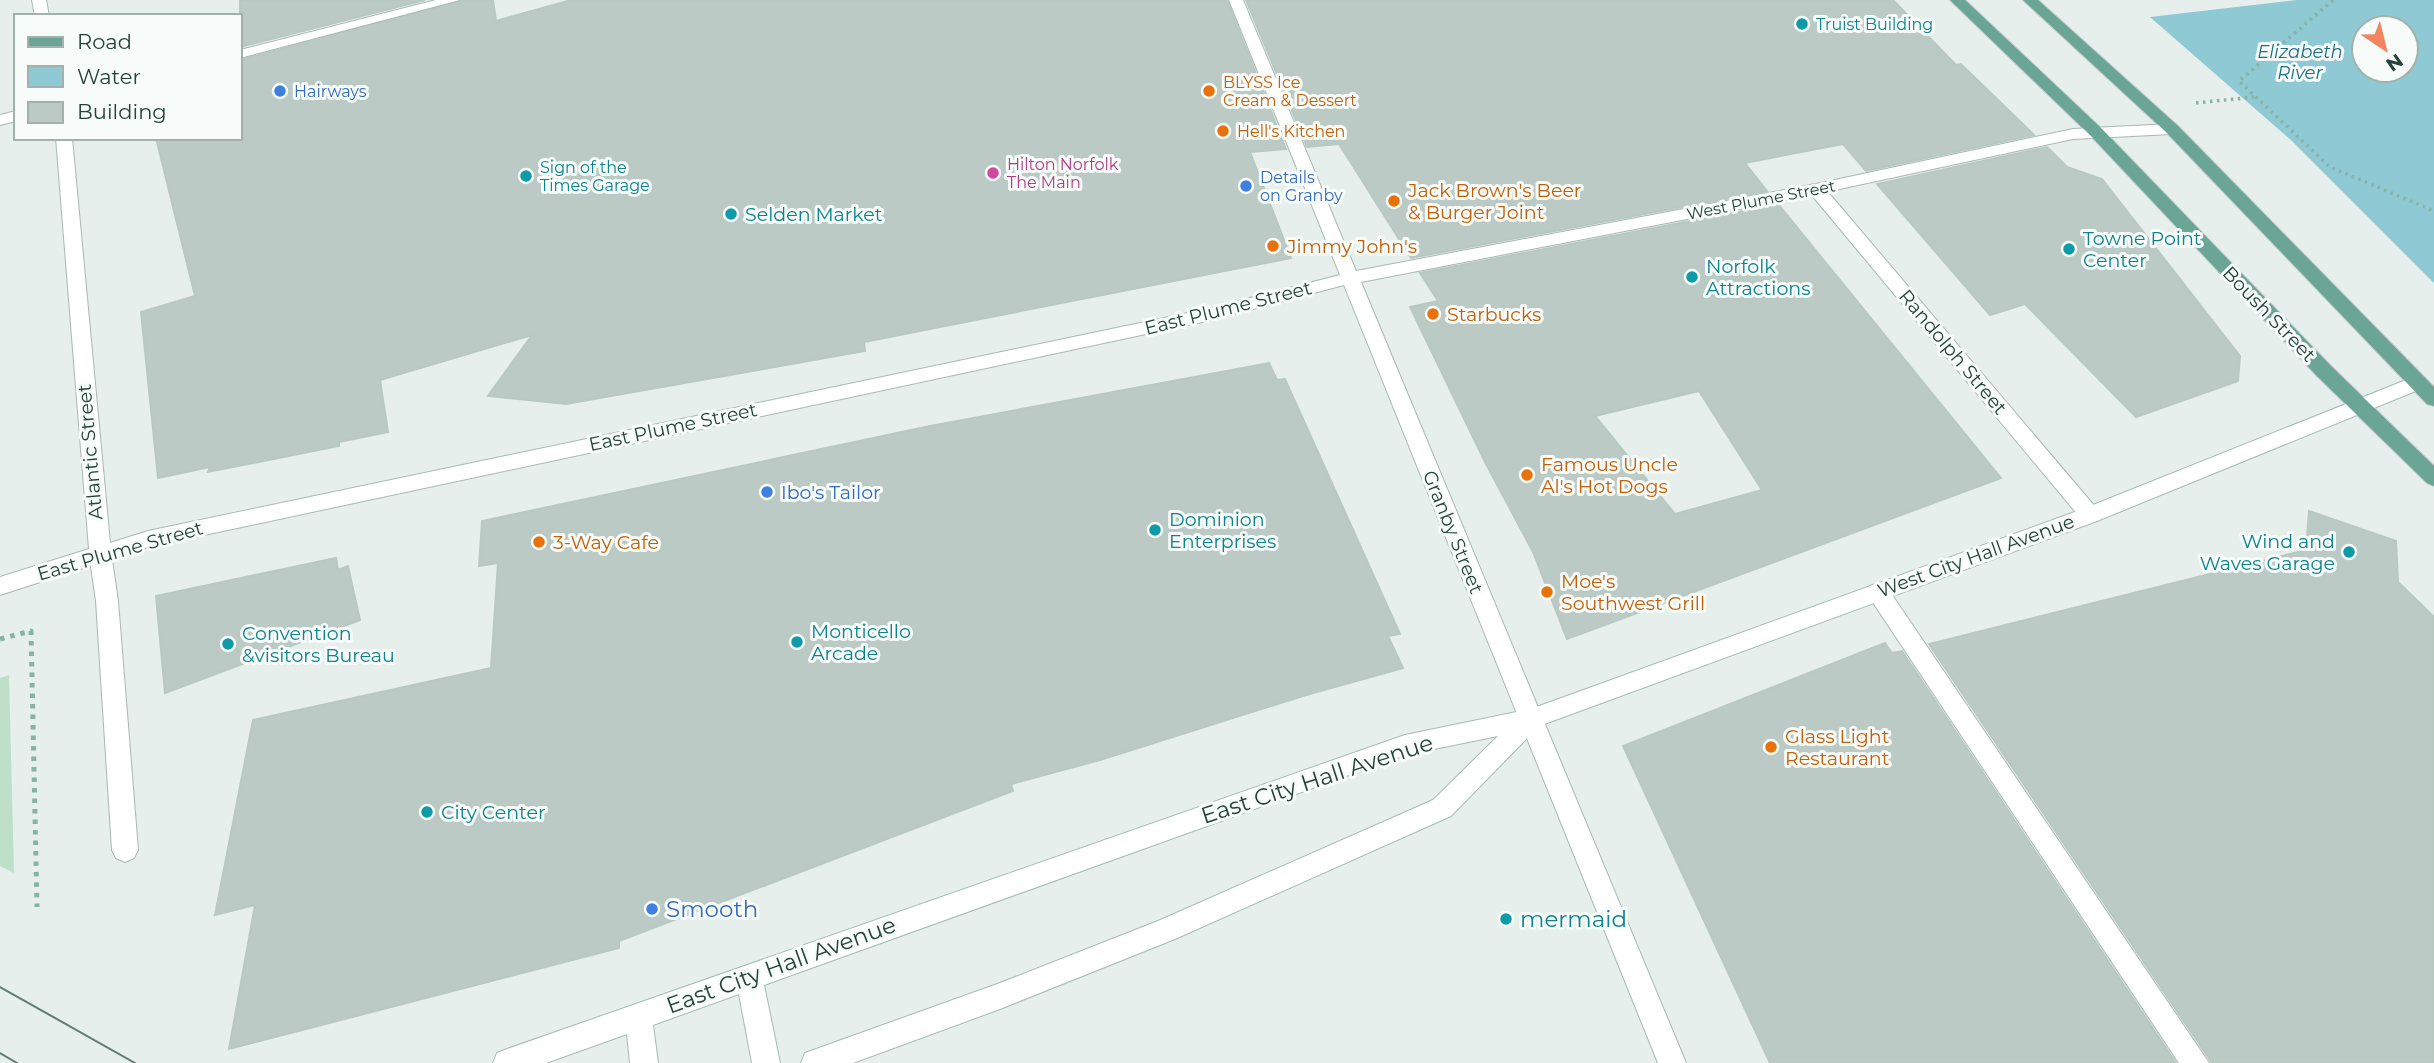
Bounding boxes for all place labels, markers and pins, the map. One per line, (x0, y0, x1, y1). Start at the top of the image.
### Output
place label: Truist Building (1816, 15, 1933, 34)
marker: Truist Building (1794, 16, 1810, 32)
place label: BLYSS Ice Cream & Dessert (1223, 73, 1357, 110)
place label: Hairways (294, 82, 367, 101)
marker: Hairways (272, 83, 288, 99)
marker: BLYSS Ice Cream & Dessert (1201, 83, 1217, 99)
place label: Hell's Kitchen (1237, 122, 1345, 141)
marker: Hell's Kitchen (1215, 123, 1231, 139)
place label: Hilton Norfolk The Main (1007, 155, 1119, 192)
place label: Sign of the Times Garage (540, 158, 650, 195)
marker: Hilton Norfolk The Main (985, 165, 1001, 181)
marker: Sign of the Times Garage (518, 168, 534, 184)
place label: Details on Granby (1260, 168, 1343, 205)
marker: Details on Granby (1238, 178, 1254, 194)
place label: Jack Brown's Beer & Burger Joint (1407, 179, 1581, 224)
marker: Jack Brown's Beer & Burger Joint (1386, 193, 1402, 209)
place label: Selden Market (745, 203, 883, 226)
marker: Selden Market (723, 206, 739, 222)
place label: Towne Point Center (2083, 227, 2202, 272)
place label: Jimmy John's (1286, 235, 1417, 258)
marker: Jimmy John's (1265, 238, 1281, 254)
marker: Towne Point Center (2061, 241, 2077, 257)
place label: Norfolk Attractions (1706, 255, 1810, 300)
marker: Norfolk Attractions (1684, 269, 1700, 285)
place label: Starbucks (1447, 303, 1541, 326)
marker: Starbucks (1425, 306, 1441, 322)
place label: Famous Uncle Al's Hot Dogs (1541, 453, 1678, 498)
marker: Famous Uncle Al's Hot Dogs (1519, 467, 1535, 483)
place label: Ibo's Tailor (781, 481, 881, 504)
marker: Ibo's Tailor (759, 484, 775, 500)
place label: Dominion Enterprises (1169, 508, 1276, 553)
marker: Dominion Enterprises (1147, 522, 1163, 538)
place label: Wind and Waves Garage (2200, 530, 2335, 575)
place label: 3-Way Cafe (553, 531, 659, 554)
marker: 3-Way Cafe (531, 534, 547, 550)
marker: Wind and Waves Garage (2341, 544, 2357, 560)
place label: Moe's Southwest Grill (1561, 570, 1705, 615)
marker: Moe's Southwest Grill (1539, 584, 1555, 600)
place label: Monticello Arcade (811, 620, 911, 665)
place label: Convention &visitors Bureau (242, 622, 395, 667)
marker: Monticello Arcade (789, 634, 805, 650)
marker: Convention &visitors Bureau (220, 636, 236, 652)
place label: Glass Light Restaurant (1785, 725, 1890, 770)
marker: Glass Light Restaurant (1763, 739, 1779, 755)
place label: City Center (441, 801, 546, 824)
marker: City Center (419, 804, 435, 820)
place label: Smooth (666, 895, 758, 923)
marker: Smooth (644, 901, 660, 917)
place label: mermaid (1520, 905, 1627, 933)
marker: mermaid (1498, 911, 1514, 927)

